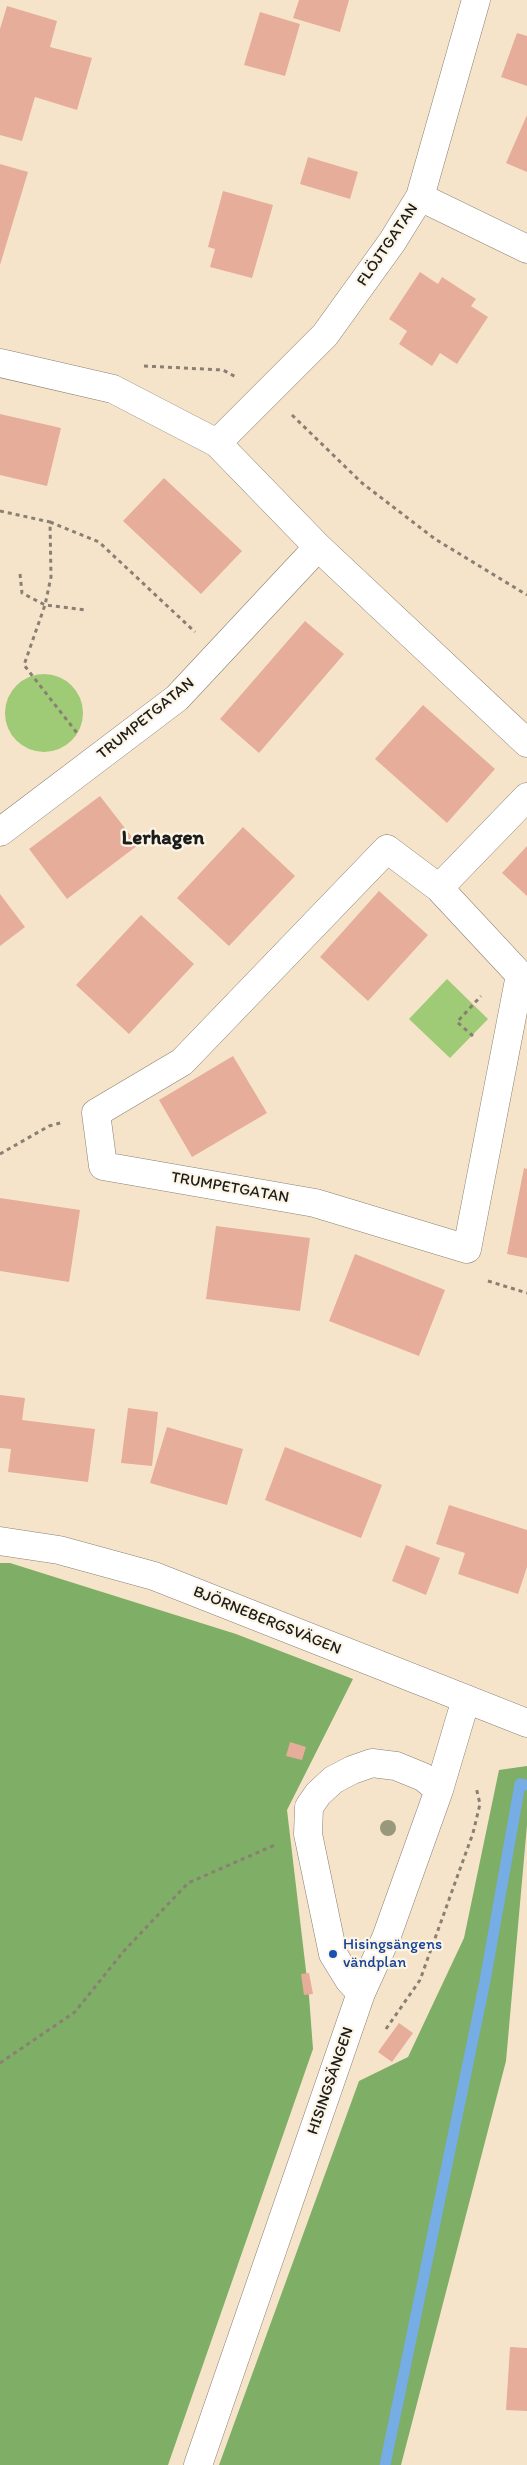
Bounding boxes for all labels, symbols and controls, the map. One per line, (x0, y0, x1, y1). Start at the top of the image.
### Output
street label: FLÖJTGATAN (353, 200, 423, 290)
street label: TRUMPETGATAN (94, 674, 198, 764)
district label: Lerhagen (122, 826, 204, 852)
street label: TRUMPETGATAN (169, 1168, 291, 1208)
street label: BJÖRNEBERGSVÄGEN (190, 1583, 344, 1659)
place label: Hisingsängens vändplan (343, 1935, 442, 1973)
marker: Hisingsängens vändplan (327, 1948, 339, 1960)
street label: HISINGSÄNGEN (304, 2025, 358, 2137)

